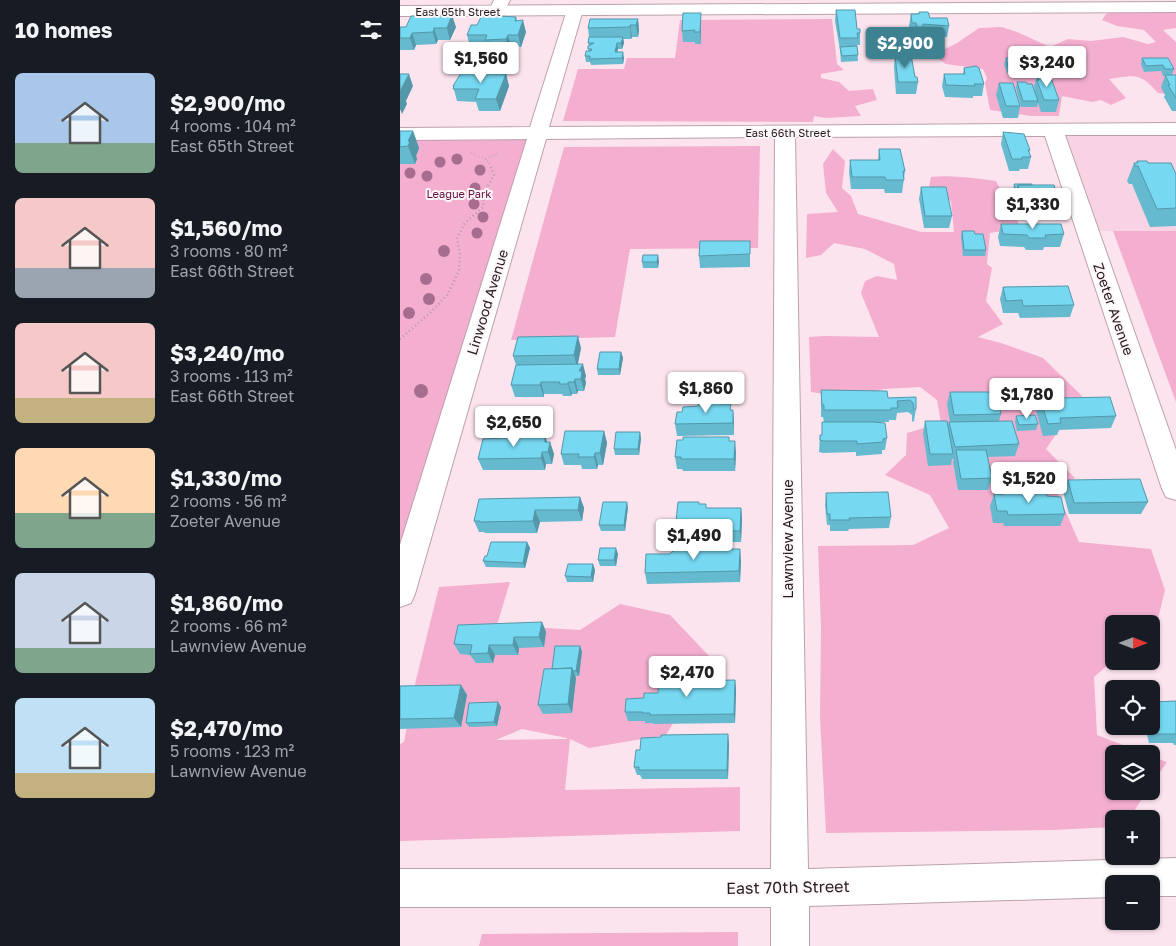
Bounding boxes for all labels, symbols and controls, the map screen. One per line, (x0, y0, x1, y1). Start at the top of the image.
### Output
street label: East 65th Street (415, 5, 501, 18)
icon: filters (357, 16, 385, 44)
text: 10 homes (15, 17, 113, 43)
pin: $2,900 (864, 27, 946, 69)
text: $2,900 (877, 33, 933, 53)
pin: $1,560 (440, 42, 522, 84)
pin: $3,240 (1006, 46, 1088, 88)
text: $1,560 (454, 48, 508, 68)
text: $3,240 (1019, 52, 1075, 72)
text: $2,900/mo (170, 90, 285, 116)
icon: home (55, 93, 115, 153)
text: 4 rooms · 104 m² (170, 116, 296, 136)
street label: East 66th Street (745, 126, 831, 139)
text: East 65th Street (170, 136, 294, 156)
park label: League Park (426, 187, 492, 200)
pin: $1,330 (992, 188, 1074, 230)
text: $1,330 (1006, 194, 1060, 214)
text: $1,560/mo (170, 215, 282, 241)
icon: home (55, 218, 115, 278)
text: 3 rooms · 80 m² (170, 241, 288, 261)
street label: Linwood Avenue (463, 247, 511, 357)
street label: Zoeter Avenue (1090, 260, 1138, 358)
text: East 66th Street (170, 261, 294, 281)
text: $3,240/mo (170, 340, 284, 366)
icon: home (55, 343, 115, 403)
text: 3 rooms · 113 m² (170, 366, 293, 386)
pin: $1,860 (665, 372, 747, 414)
text: $1,860 (679, 378, 733, 398)
pin: $1,780 (986, 378, 1068, 420)
text: $1,780 (1000, 384, 1054, 404)
text: East 66th Street (170, 386, 294, 406)
pin: $2,650 (473, 406, 555, 448)
text: $2,650 (486, 412, 542, 432)
pin: $1,520 (988, 462, 1070, 504)
text: $1,330/mo (170, 465, 282, 491)
icon: home (55, 468, 115, 528)
text: $1,520 (1002, 468, 1056, 488)
street label: Lawnview Avenue (779, 479, 796, 599)
text: 2 rooms · 56 m² (170, 491, 287, 511)
text: Zoeter Avenue (170, 511, 281, 531)
pin: $1,490 (653, 518, 735, 561)
text: $1,490 (667, 525, 721, 545)
text: $1,860/mo (170, 590, 283, 616)
icon: home (55, 593, 115, 653)
north arrow (1105, 615, 1160, 670)
map controls (1105, 615, 1160, 930)
text: 2 rooms · 66 m² (170, 616, 287, 636)
text: Lawnview Avenue (170, 636, 306, 656)
pin: $2,470 (646, 656, 728, 698)
text: $2,470 (660, 662, 714, 682)
button: locate (1105, 680, 1160, 735)
text: $2,470/mo (170, 715, 283, 741)
icon: home (55, 718, 115, 778)
text: 5 rooms · 123 m² (170, 741, 294, 761)
button: layers (1105, 745, 1160, 800)
text: Lawnview Avenue (170, 761, 306, 781)
button: + (1105, 810, 1160, 865)
button: − (1105, 875, 1160, 930)
street label: East 70th Street (726, 876, 850, 898)

